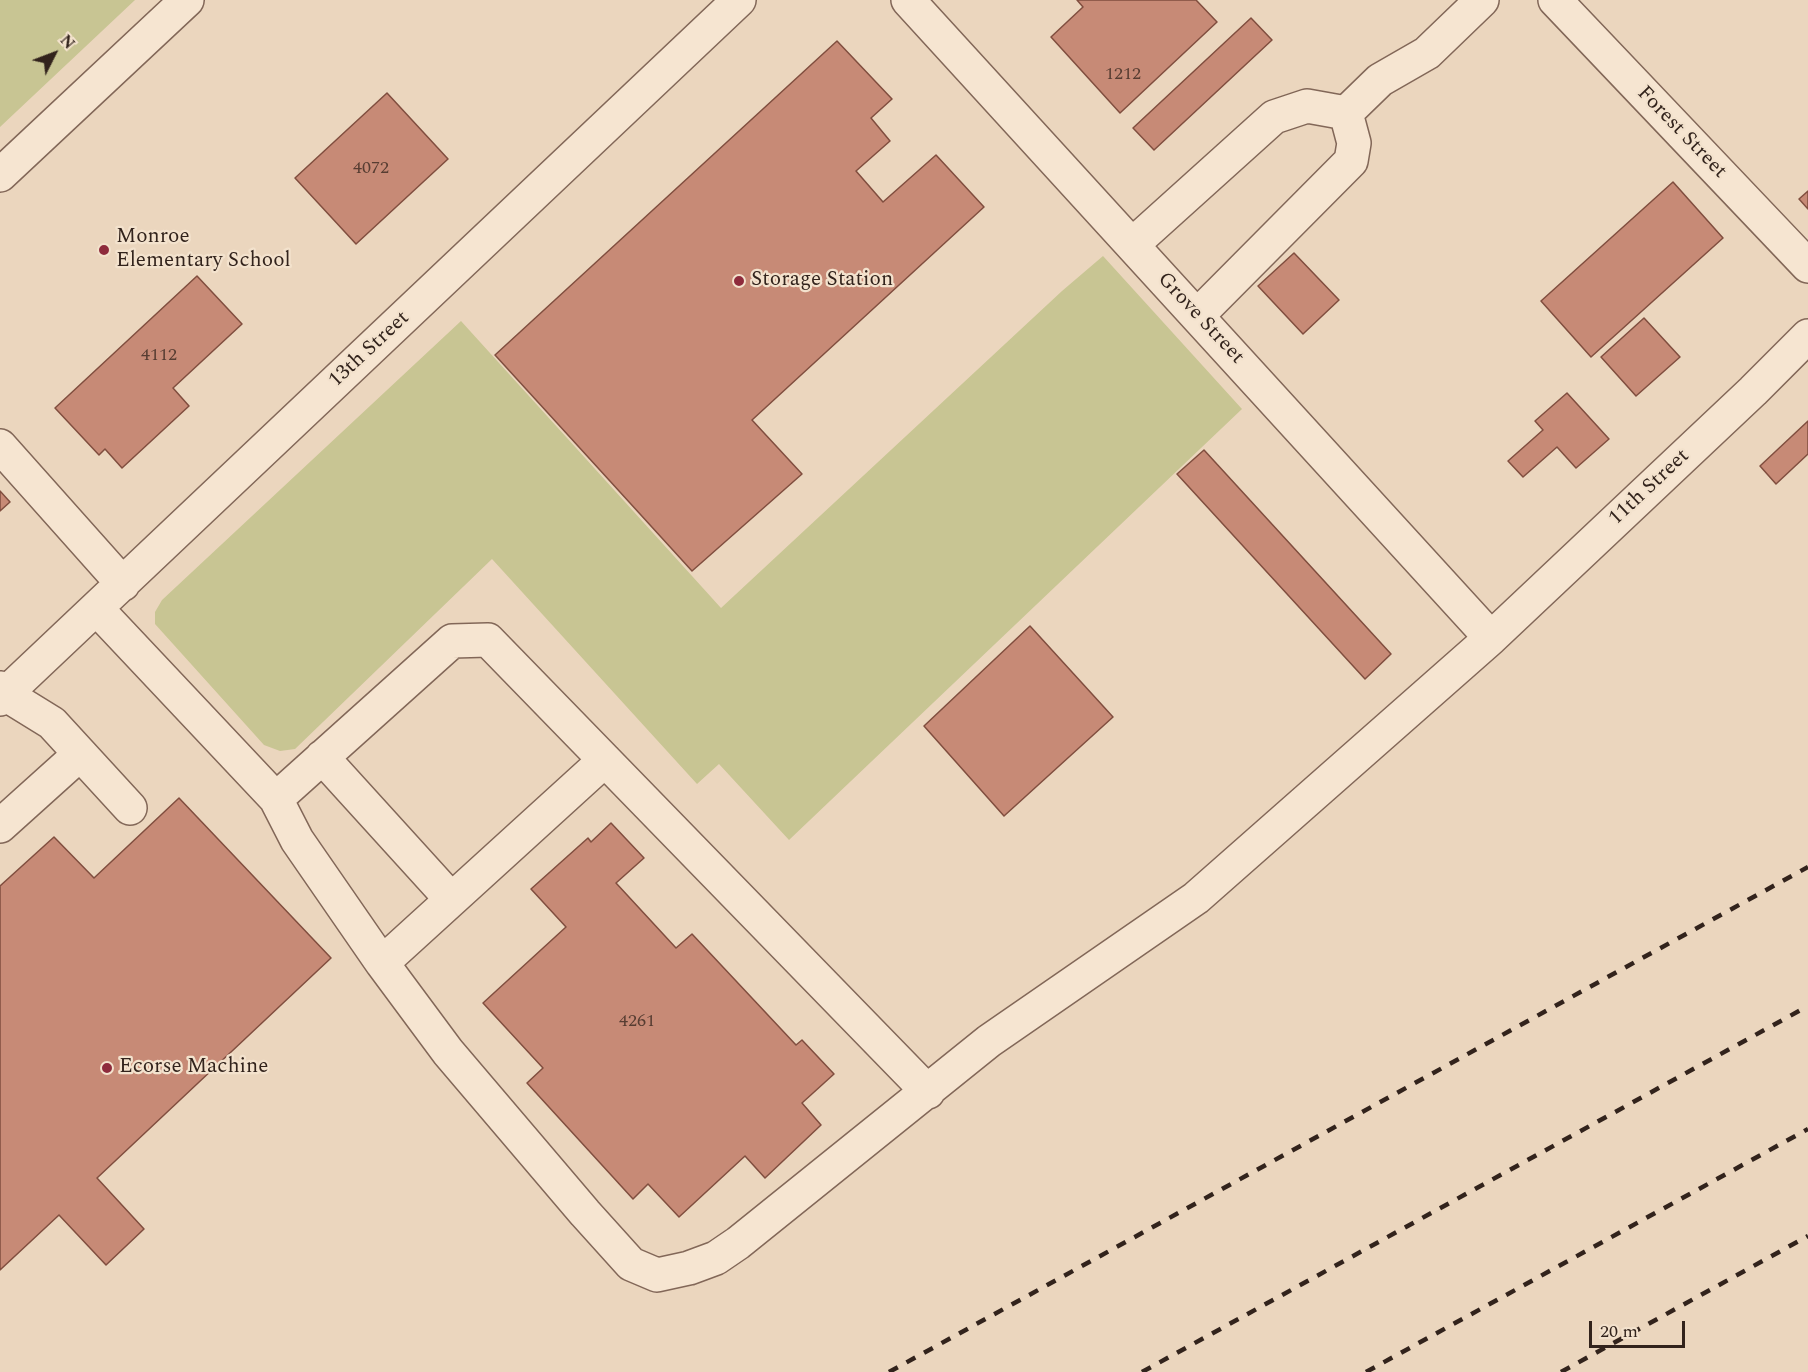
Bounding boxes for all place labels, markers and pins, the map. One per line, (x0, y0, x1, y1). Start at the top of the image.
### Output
place label: Monroe Elementary School (116, 225, 291, 275)
marker: Monroe Elementary School (97, 243, 111, 257)
place label: Storage Station (751, 268, 893, 294)
marker: Storage Station (732, 274, 746, 288)
place label: Ecorse Machine (119, 1055, 268, 1081)
marker: Ecorse Machine (100, 1061, 114, 1075)

